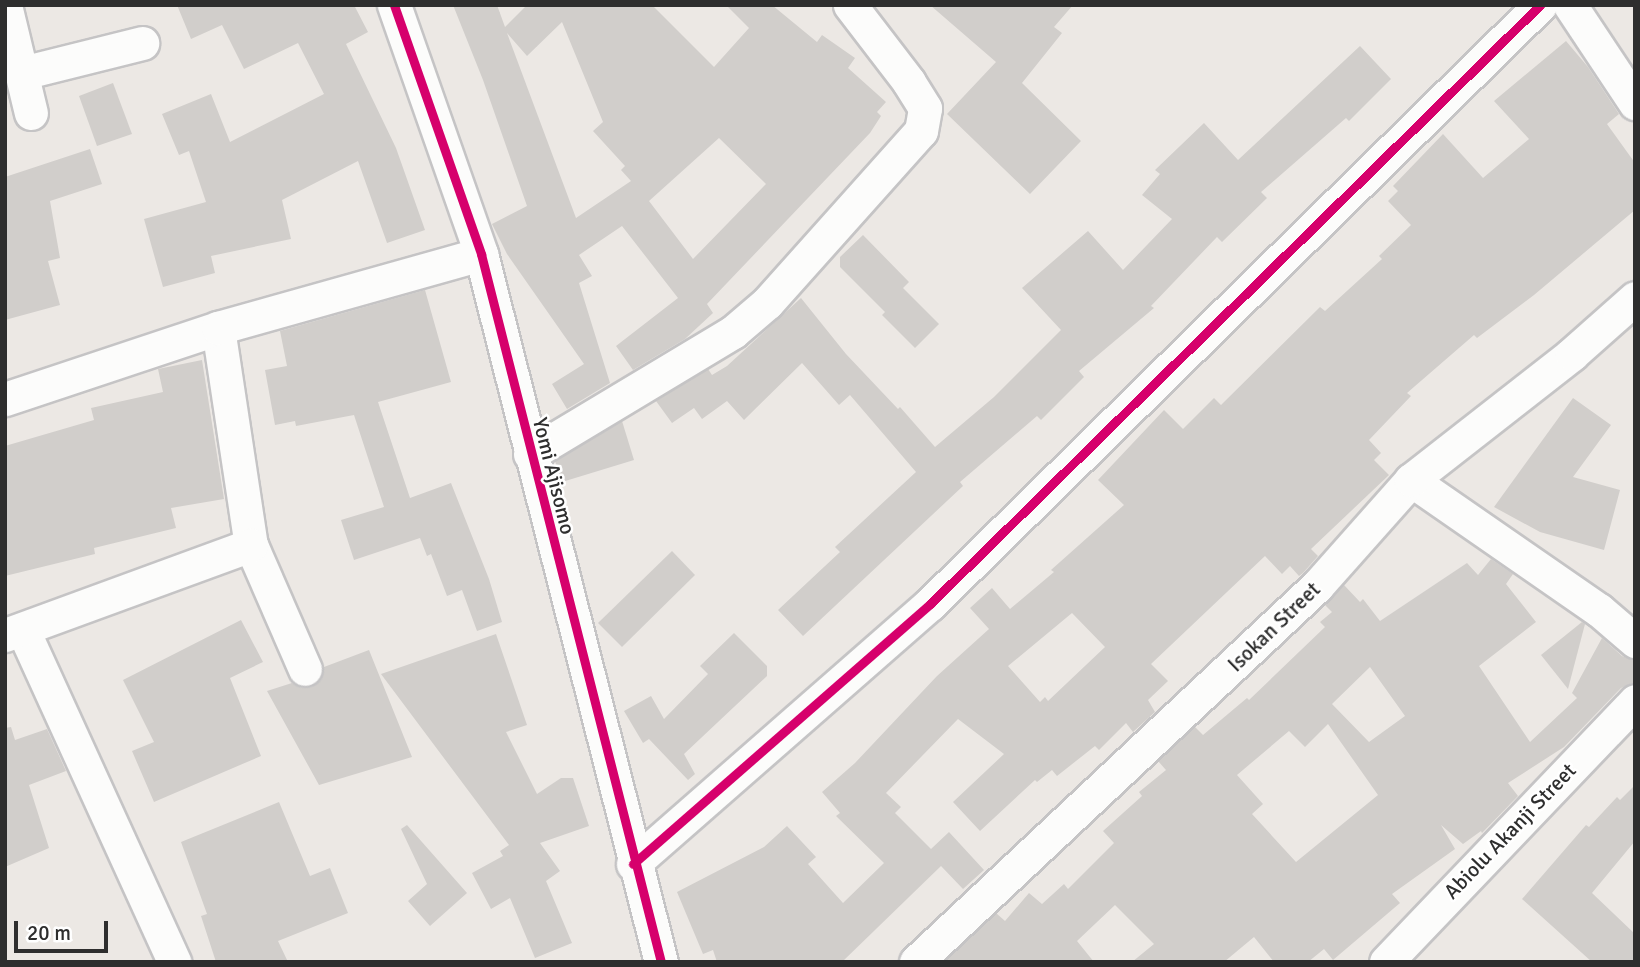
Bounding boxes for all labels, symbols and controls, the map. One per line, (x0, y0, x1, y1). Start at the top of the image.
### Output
street label: Yomi Ajisomo (527, 415, 581, 537)
street label: Isokan Street (1223, 577, 1325, 677)
street label: Abiolu Akanji Street (1439, 758, 1581, 904)
scale bar (18, 908, 112, 952)
text: 20 m (27, 920, 71, 946)

